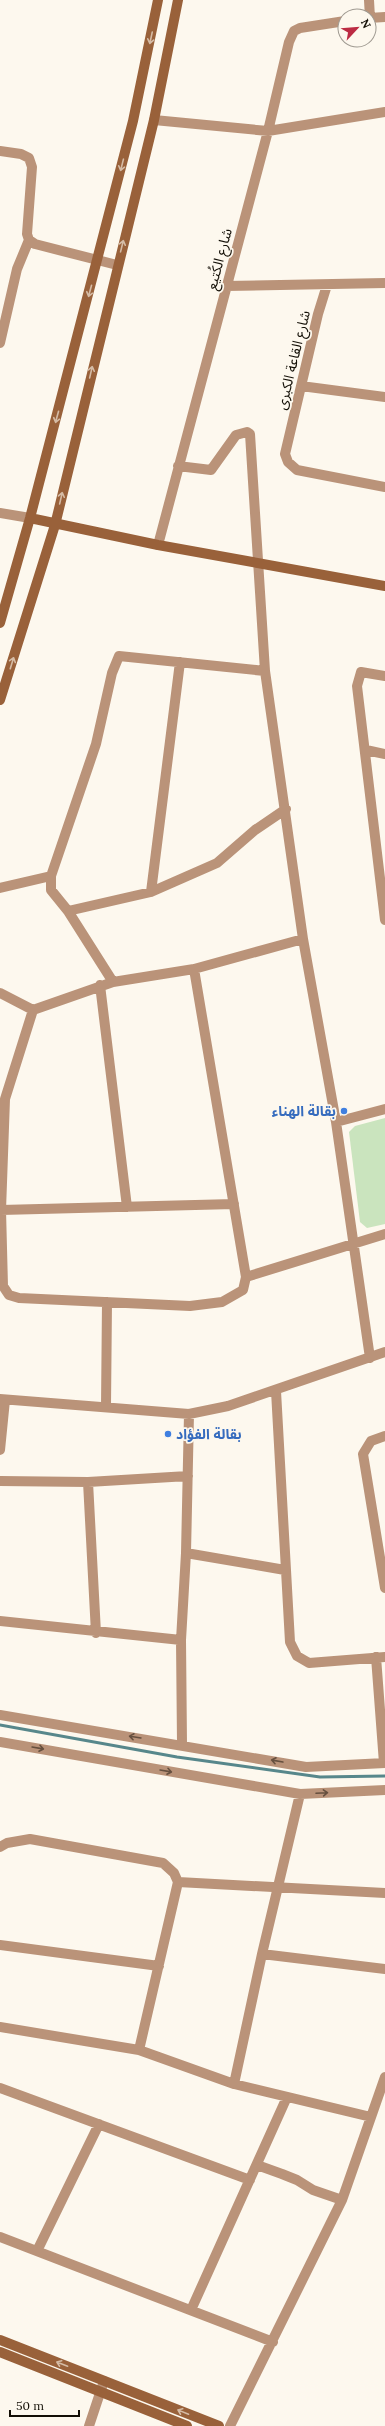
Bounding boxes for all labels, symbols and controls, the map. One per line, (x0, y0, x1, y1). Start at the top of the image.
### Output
north arrow (337, 8, 377, 48)
text: N (358, 17, 374, 31)
one-way arrow (147, 31, 155, 44)
one-way arrow (118, 158, 125, 171)
street label: شارع الكُتيع (202, 226, 238, 292)
one-way arrow (119, 239, 126, 252)
one-way arrow (85, 284, 93, 297)
street label: شارع القاعة الكبرى (272, 309, 316, 412)
one-way arrow (88, 366, 96, 379)
one-way arrow (53, 410, 60, 423)
one-way arrow (58, 492, 65, 505)
one-way arrow (9, 657, 16, 670)
place label: بقالة الهناء (272, 1102, 336, 1120)
marker: بقالة الهناء (339, 1106, 349, 1116)
place label: بقالة الفؤاد (176, 1425, 242, 1443)
marker: بقالة الفؤاد (163, 1429, 173, 1439)
one-way arrow (129, 1733, 142, 1741)
one-way arrow (32, 1744, 45, 1752)
one-way arrow (270, 1757, 283, 1765)
one-way arrow (160, 1767, 173, 1775)
one-way arrow (315, 1789, 328, 1796)
one-way arrow (57, 2360, 69, 2368)
scale bar (10, 2392, 79, 2418)
text: 50 m (16, 2398, 44, 2413)
one-way arrow (178, 2407, 190, 2415)

